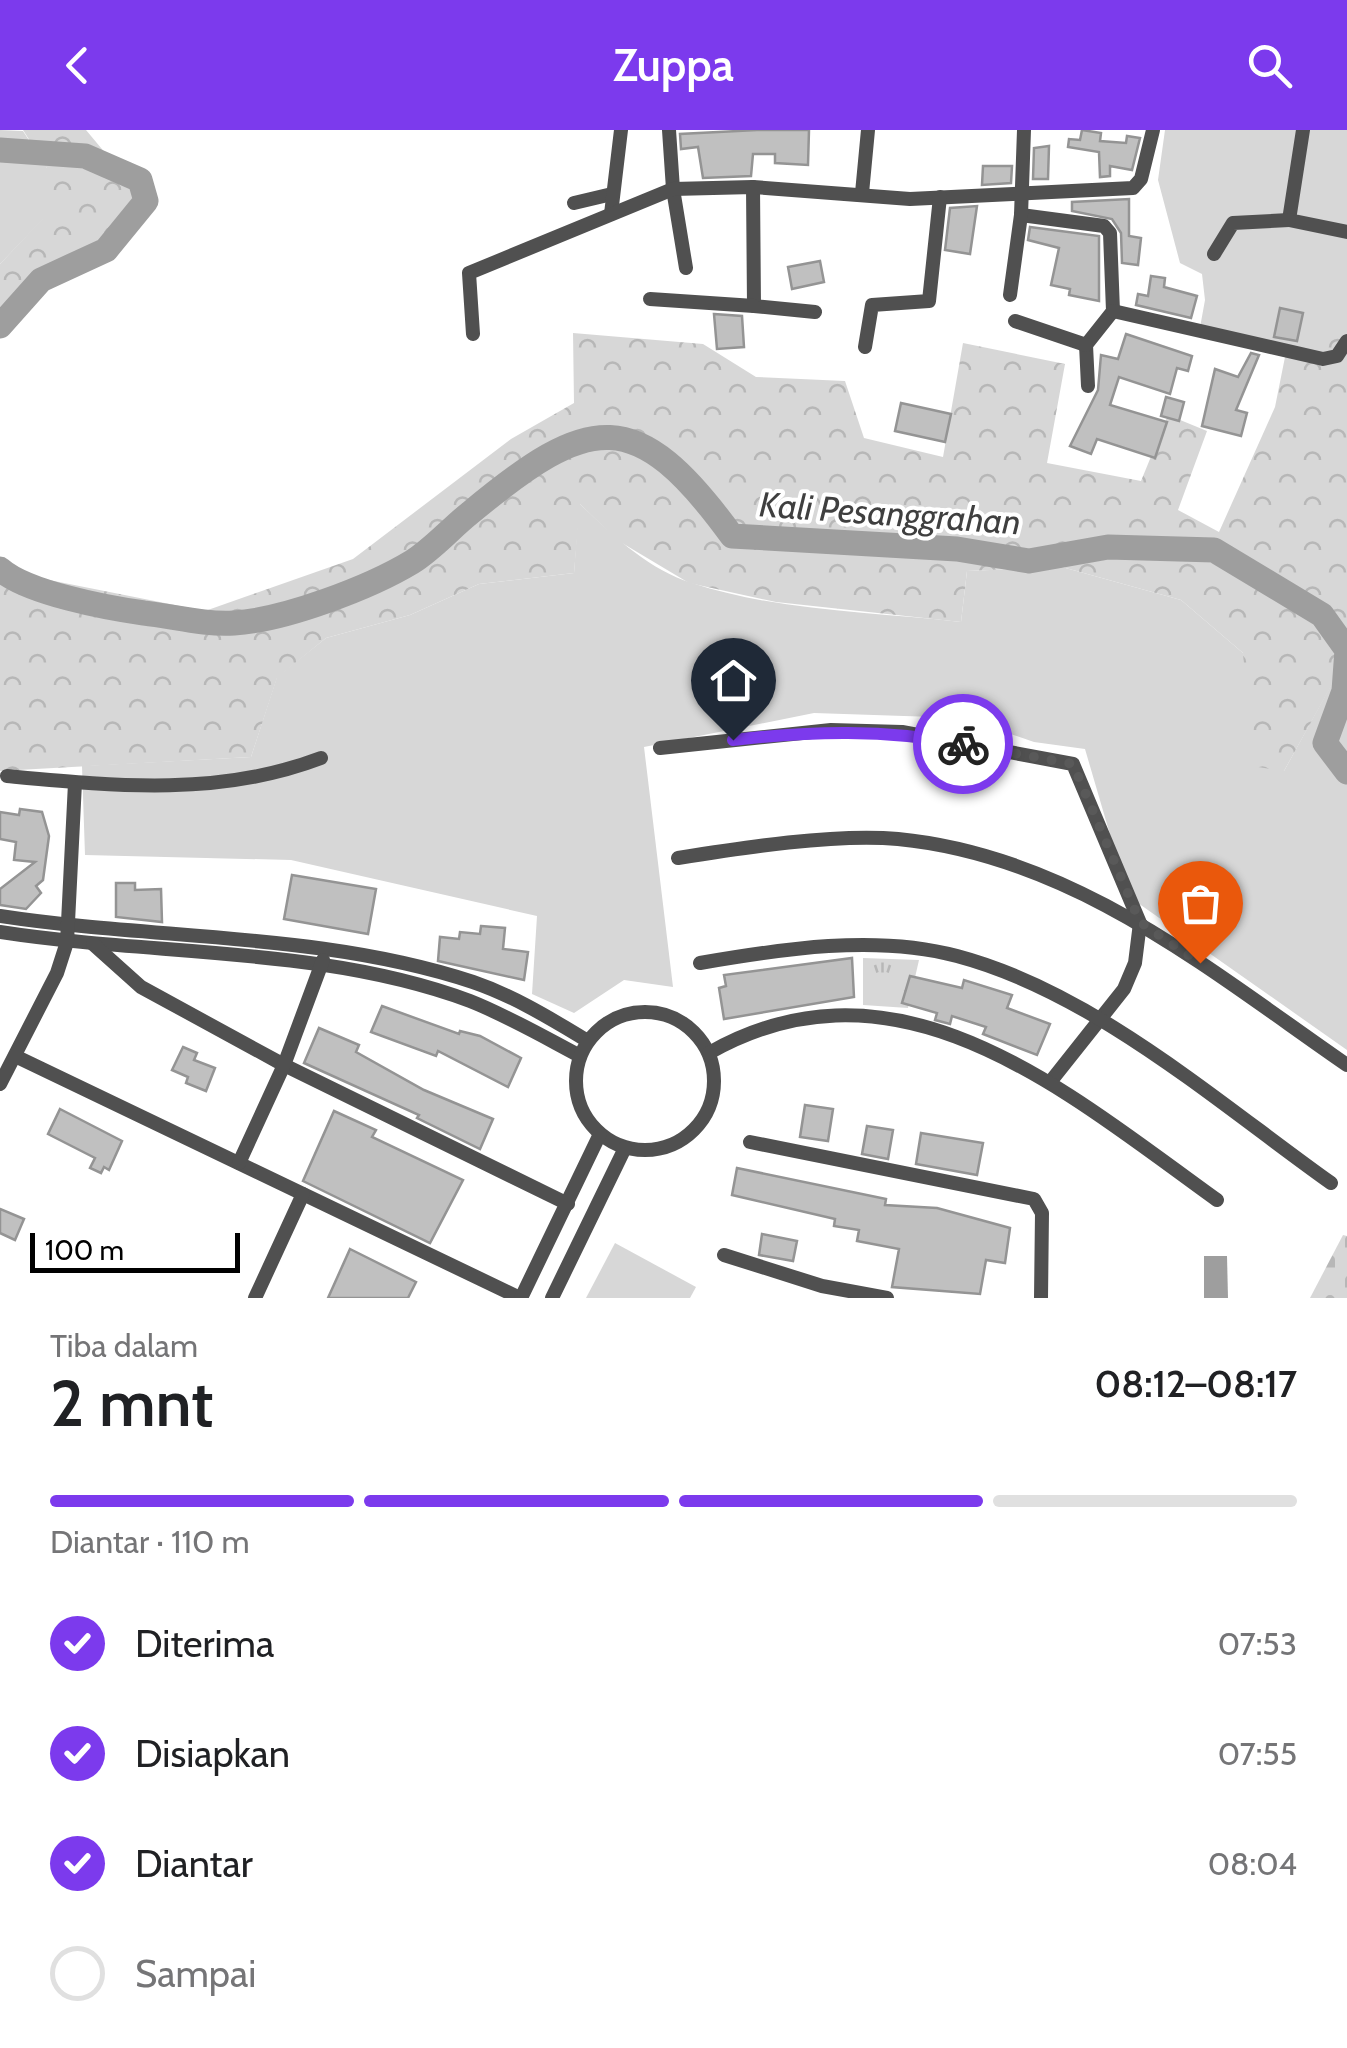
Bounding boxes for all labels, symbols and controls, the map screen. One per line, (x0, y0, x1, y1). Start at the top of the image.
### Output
icon: back (50, 38, 105, 93)
text: Zuppa (613, 38, 734, 92)
icon: search (1242, 38, 1297, 93)
water label: Kali Pesanggrahan (758, 482, 1022, 544)
pin (691, 638, 776, 741)
icon: home (706, 653, 761, 708)
courier (913, 694, 1013, 794)
icon: bike (936, 717, 991, 772)
pin (1158, 861, 1243, 964)
icon: bag (1173, 876, 1228, 931)
scale bar (30, 1228, 240, 1272)
text: 100 m (45, 1233, 124, 1267)
text: Tiba dalam (50, 1326, 198, 1365)
text: 08:12–08:17 (1095, 1360, 1297, 1407)
text: 2 mnt (50, 1363, 213, 1442)
text: Diantar · 110 m (50, 1522, 250, 1561)
icon: check (50, 1616, 105, 1671)
text: Diterima (135, 1620, 274, 1667)
text: 07:53 (1218, 1624, 1297, 1663)
icon: check (50, 1726, 105, 1781)
text: Disiapkan (135, 1730, 290, 1777)
text: 07:55 (1218, 1734, 1297, 1773)
icon: check (50, 1836, 105, 1891)
text: Diantar (135, 1840, 253, 1887)
text: 08:04 (1208, 1844, 1297, 1883)
text: Sampai (135, 1950, 256, 1997)

